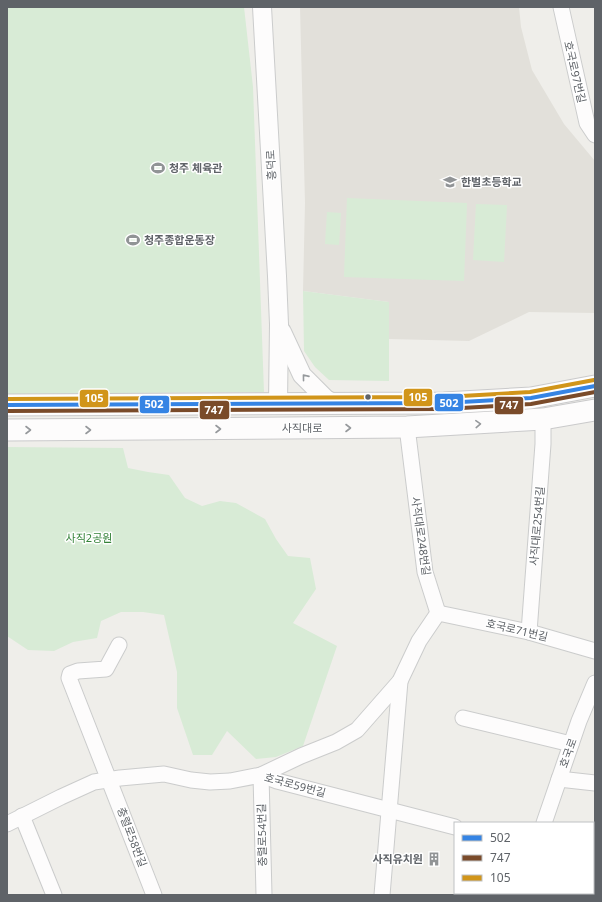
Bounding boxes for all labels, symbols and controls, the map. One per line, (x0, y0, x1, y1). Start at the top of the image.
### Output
street label: 호국로97번길 (561, 39, 590, 104)
street label: 흥덕로 (262, 149, 279, 181)
sports icon: 청주 체육관 (150, 160, 166, 176)
place label: 청주 체육관 (169, 160, 222, 175)
school or university icon: 한벌초등학교 (442, 174, 458, 190)
place label: 한벌초등학교 (461, 174, 522, 189)
sports icon: 청주종합운동장 (125, 232, 141, 248)
place label: 청주종합운동장 (144, 232, 215, 247)
one-way arrow (302, 375, 309, 382)
line badge: 105 (403, 388, 433, 407)
line badge: 105 (79, 389, 109, 408)
text: 105 (409, 389, 427, 404)
text: 105 (85, 390, 103, 405)
unlabelled marker (363, 392, 373, 402)
line badge: 502 (434, 393, 464, 412)
line badge: 502 (139, 395, 170, 414)
text: 502 (440, 395, 458, 410)
text: 502 (145, 396, 163, 411)
line badge: 747 (494, 396, 524, 415)
text: 747 (500, 397, 518, 412)
line badge: 747 (199, 400, 230, 420)
text: 747 (205, 402, 223, 417)
one-way arrow (475, 419, 481, 428)
street label: 사직대로 (282, 420, 322, 435)
one-way arrow (345, 424, 351, 432)
one-way arrow (215, 425, 221, 433)
one-way arrow (25, 426, 31, 434)
one-way arrow (85, 426, 91, 434)
street label: 사직대로254번길 (526, 486, 547, 566)
street label: 사직대로248번길 (409, 495, 434, 576)
park label: 사직2공원 (66, 530, 112, 545)
street label: 호국로71번길 (485, 615, 550, 644)
street label: 호국로 (555, 736, 580, 770)
street label: 호국로59번길 (263, 769, 328, 800)
street label: 충렬로54번길 (253, 803, 270, 867)
street label: 충렬로58번길 (114, 805, 151, 869)
legend (454, 822, 594, 894)
text: 502 (490, 829, 511, 846)
text: 747 (490, 849, 511, 866)
place label: 사직유치원 (372, 851, 423, 866)
building icon: 사직유치원 (426, 851, 442, 867)
text: 105 (490, 869, 511, 886)

